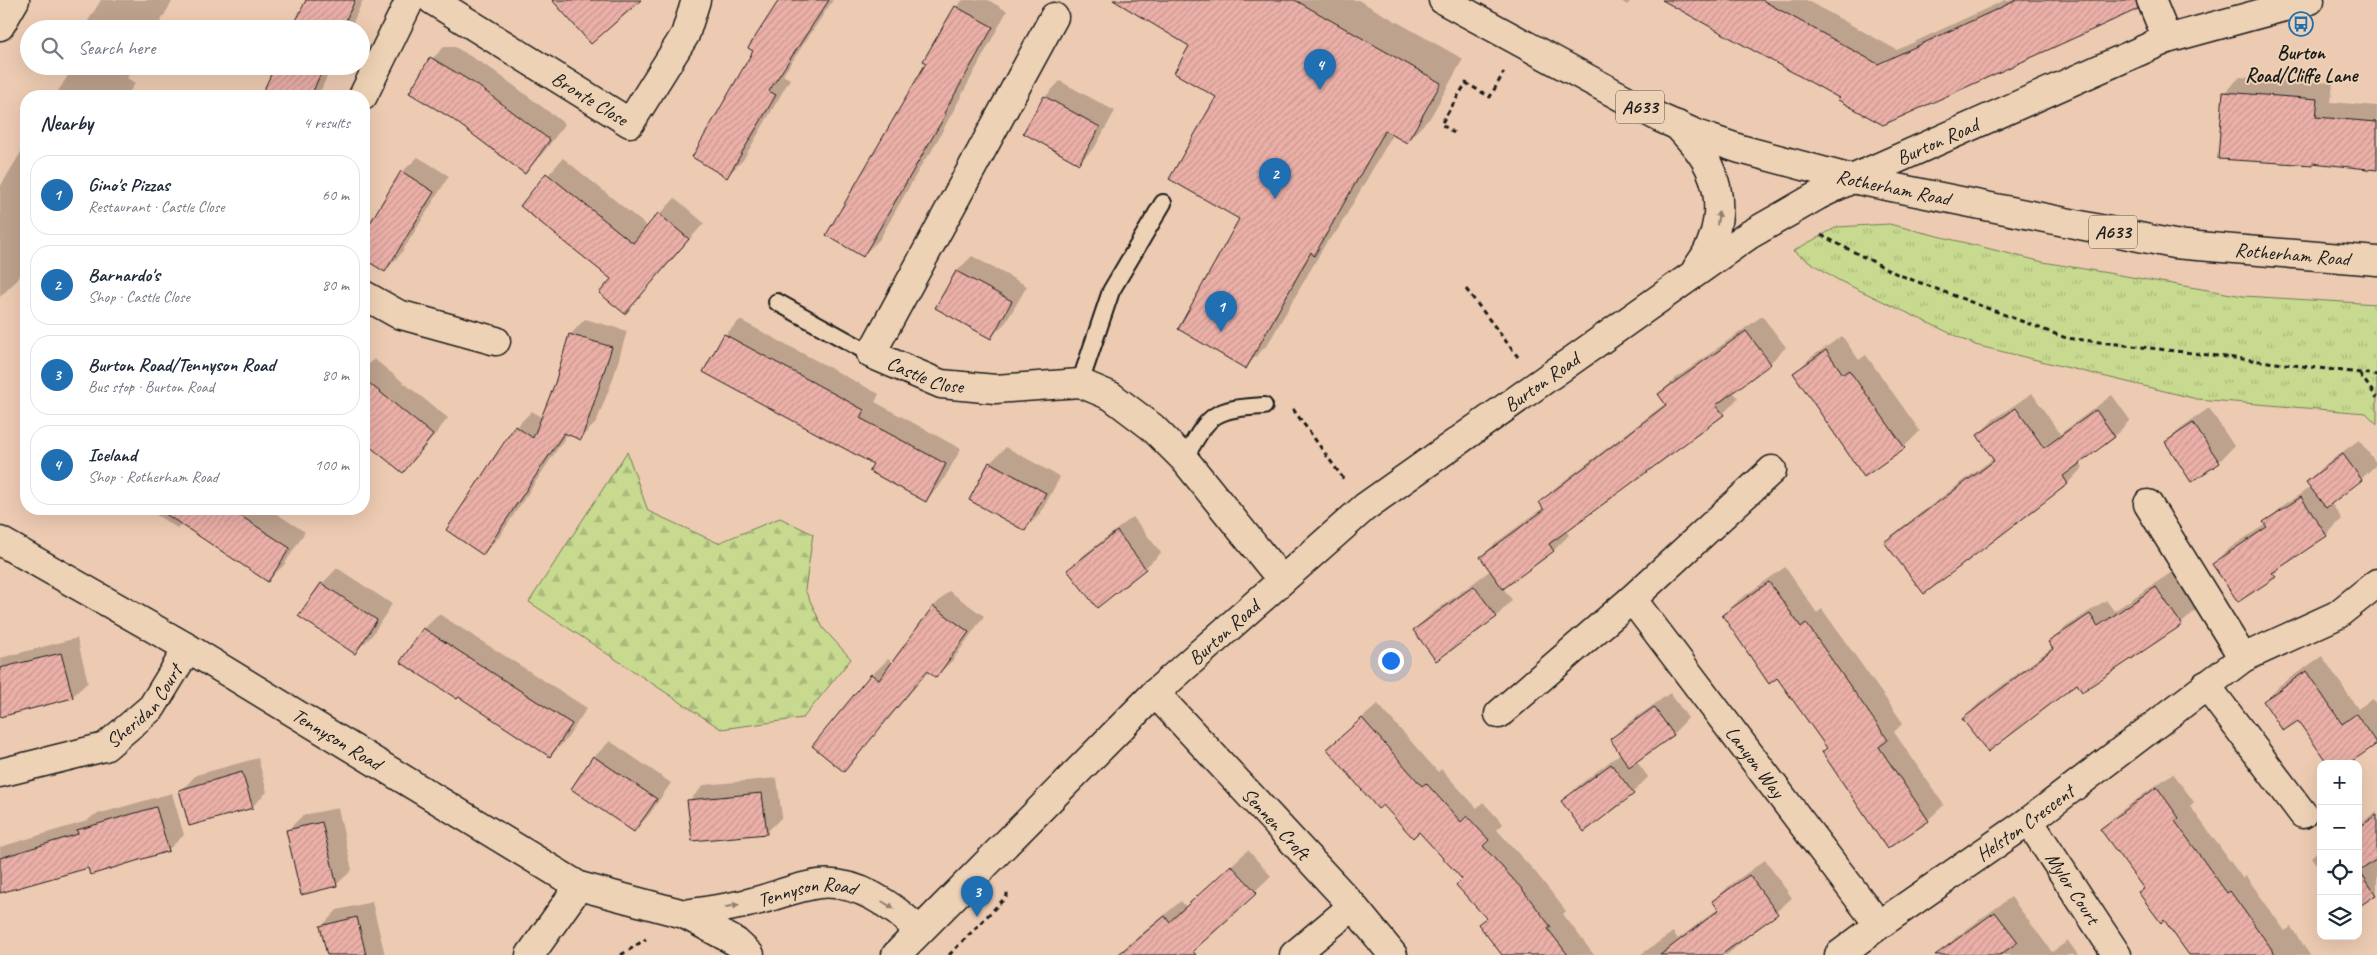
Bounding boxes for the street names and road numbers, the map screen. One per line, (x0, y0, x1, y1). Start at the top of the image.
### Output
street label: Bronte Close (547, 65, 634, 132)
road number: A633 (1616, 90, 1664, 124)
street label: Burton Road (1892, 111, 1985, 170)
street label: Rotherham Road (1834, 163, 1955, 212)
road number: A633 (2089, 216, 2137, 248)
street label: Rotherham Road (2234, 237, 2354, 271)
street label: Burton Road (1499, 345, 1586, 417)
street label: Castle Close (883, 350, 966, 399)
street label: Burton Road (1183, 592, 1267, 670)
street label: Sheridan Court (100, 657, 189, 754)
street label: Tennyson Road (288, 702, 389, 777)
street label: Lanyon Way (1720, 721, 1792, 804)
street label: Helston Crescent (1971, 777, 2081, 867)
street label: Sennen Croft (1237, 782, 1317, 866)
street label: Mylor Court (2040, 847, 2107, 931)
street label: Tennyson Road (755, 871, 863, 912)

